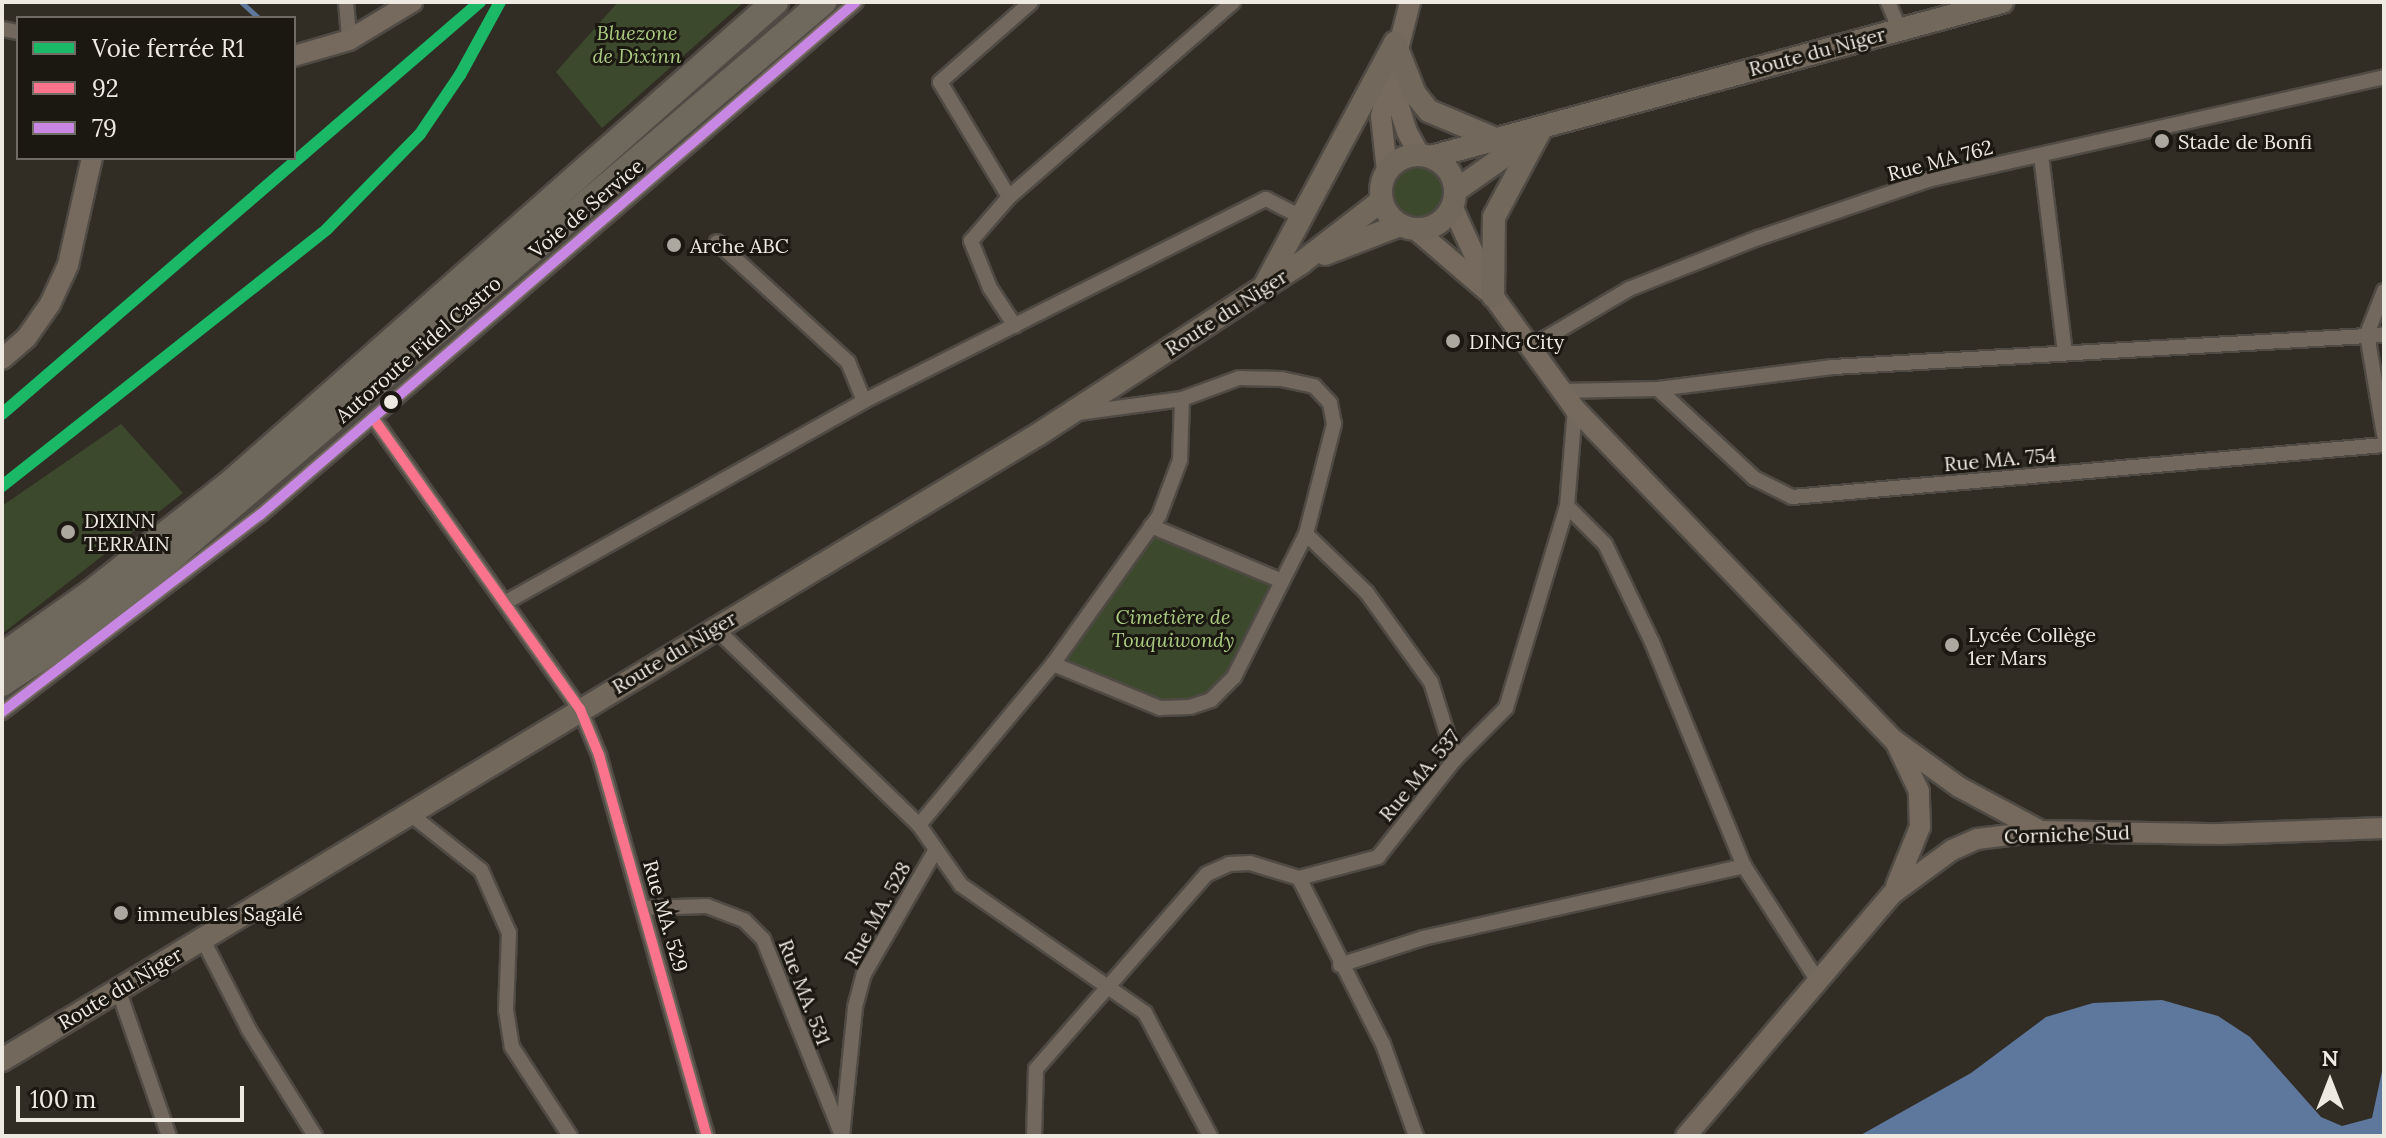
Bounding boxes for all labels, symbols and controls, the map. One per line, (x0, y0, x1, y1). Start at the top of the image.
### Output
legend (16, 16, 296, 160)
park label: Bluezone de Dixinn (592, 20, 682, 67)
street label: Route du Niger (1746, 21, 1888, 81)
text: Voie ferrée R1 (92, 33, 244, 64)
text: 92 (92, 73, 119, 104)
text: 79 (92, 113, 117, 144)
place label: Stade de Bonfi (2178, 129, 2312, 153)
marker: Stade de Bonfi (2153, 132, 2171, 150)
street label: Rue MA 762 (1885, 134, 1995, 186)
street label: Voie de Service (524, 153, 648, 263)
place label: Arche ABC (690, 233, 789, 257)
marker: Arche ABC (665, 236, 683, 254)
street label: Route du Niger (1161, 264, 1291, 360)
street label: Autoroute Fidel Castro (330, 271, 506, 427)
place label: DING City (1469, 329, 1564, 353)
marker: DING City (1444, 332, 1462, 350)
unlabelled marker (383, 394, 399, 410)
street label: Rue MA. 754 (1943, 442, 2057, 476)
place label: DIXINN TERRAIN (84, 508, 170, 555)
marker: DIXINN TERRAIN (59, 523, 77, 541)
park label: Cimetière de Touquiwondy (1112, 605, 1234, 652)
street label: Route du Niger (608, 606, 740, 698)
place label: Lycée Collège 1er Mars (1968, 622, 2096, 669)
marker: Lycée Collège 1er Mars (1943, 636, 1961, 654)
street label: Rue MA. 537 (1374, 724, 1464, 826)
street label: Corniche Sud (2004, 820, 2130, 848)
street label: Rue MA. 529 (639, 857, 693, 975)
street label: Rue MA. 528 (839, 857, 915, 969)
place label: immeubles Sagalé (137, 901, 303, 925)
marker: immeubles Sagalé (112, 904, 130, 922)
street label: Rue MA. 531 (774, 936, 836, 1048)
street label: Route du Niger (54, 942, 186, 1034)
north arrow (2290, 1042, 2370, 1122)
text: N (2321, 1044, 2339, 1072)
scale bar (20, 1070, 248, 1120)
text: 100 m (30, 1084, 96, 1115)

